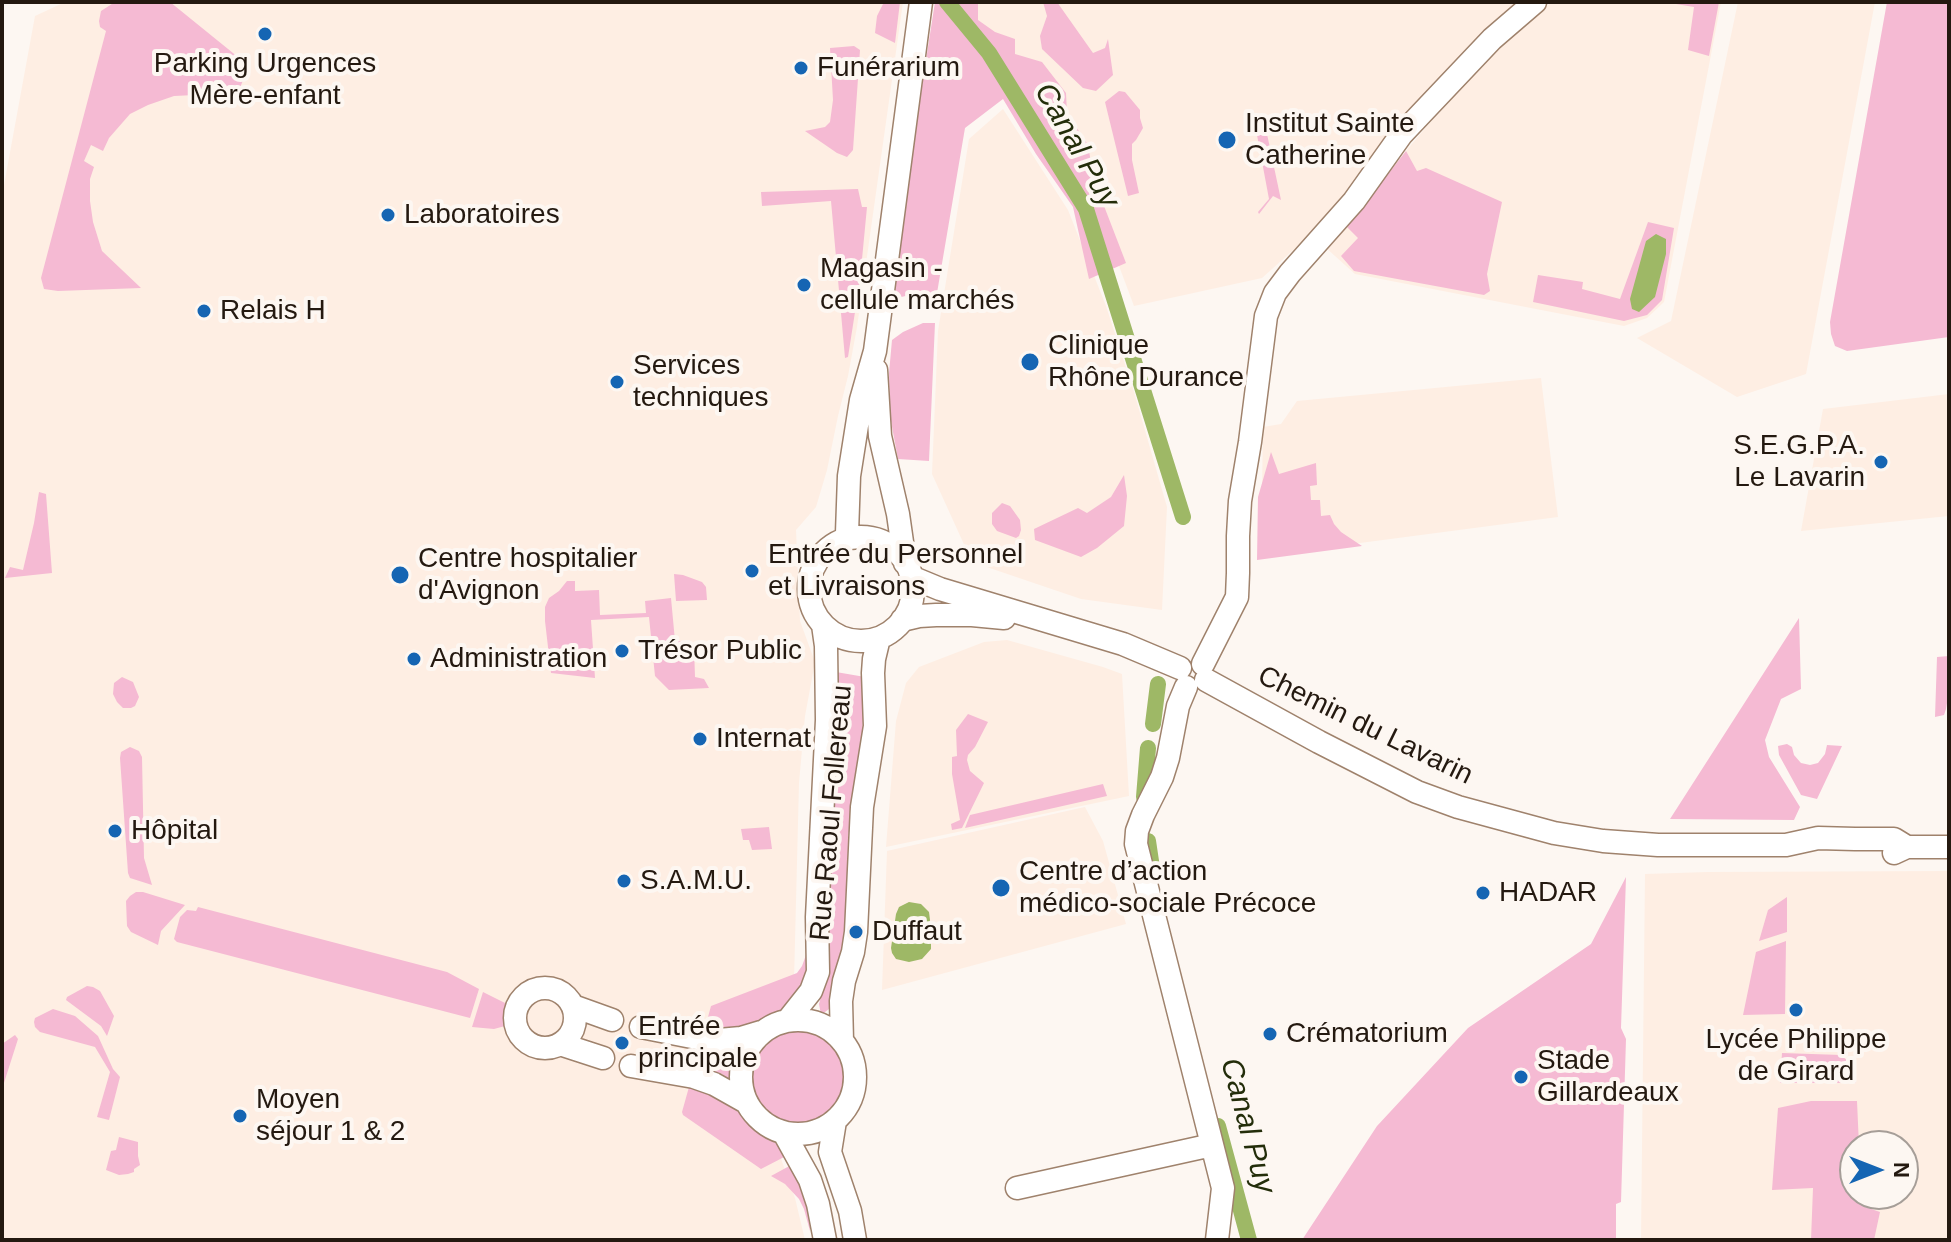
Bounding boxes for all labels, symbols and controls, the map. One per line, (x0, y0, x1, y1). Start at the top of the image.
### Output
marker: Parking Urgences Mère-enfant (256, 25, 274, 43)
place label: Parking Urgences Mère-enfant (154, 47, 376, 113)
place label: Funérarium (817, 51, 960, 85)
marker: Funérarium (792, 59, 810, 77)
water label: Canal Puy (1026, 77, 1126, 215)
place label: Institut Sainte Catherine (1245, 107, 1415, 173)
marker: Institut Sainte Catherine (1216, 129, 1238, 151)
place label: Laboratoires (404, 198, 560, 232)
marker: Laboratoires (379, 206, 397, 224)
place label: Magasin - cellule marchés (820, 252, 1015, 318)
marker: Magasin - cellule marchés (795, 276, 813, 294)
place label: Relais H (220, 294, 326, 328)
marker: Relais H (195, 302, 213, 320)
place label: Clinique Rhône Durance (1048, 329, 1244, 395)
place label: Services techniques (633, 349, 768, 415)
marker: Clinique Rhône Durance (1019, 351, 1041, 373)
marker: Services techniques (608, 373, 626, 391)
place label: S.E.G.P.A. Le Lavarin (1733, 429, 1865, 495)
marker: S.E.G.P.A. Le Lavarin (1872, 453, 1890, 471)
place label: Entrée du Personnel et Livraisons (768, 538, 1023, 604)
place label: Centre hospitalier d'Avignon (418, 542, 637, 608)
marker: Entrée du Personnel et Livraisons (743, 562, 761, 580)
marker: Centre hospitalier d'Avignon (389, 564, 411, 586)
place label: Trésor Public (638, 634, 802, 668)
place label: Administration (430, 642, 607, 676)
marker: Trésor Public (613, 642, 631, 660)
marker: Administration (405, 650, 423, 668)
street label: Chemin du Lavarin (1252, 659, 1478, 793)
street label: Rue Raoul Follereau (804, 684, 860, 942)
place label: Internat (716, 722, 811, 756)
marker: Internat (691, 730, 709, 748)
place label: Hôpital (131, 814, 218, 848)
marker: Hôpital (106, 822, 124, 840)
place label: Centre d’action médico-sociale Précoce (1019, 855, 1316, 921)
place label: S.A.M.U. (640, 864, 752, 898)
marker: S.A.M.U. (615, 872, 633, 890)
place label: HADAR (1499, 876, 1597, 910)
marker: Centre d’action médico-sociale Précoce (990, 877, 1012, 899)
marker: HADAR (1474, 884, 1492, 902)
place label: Duffaut (872, 915, 962, 949)
marker: Duffaut (847, 923, 865, 941)
marker: Lycée Philippe de Girard (1787, 1001, 1805, 1019)
place label: Entrée principale (638, 1010, 758, 1076)
place label: Crématorium (1286, 1017, 1448, 1051)
place label: Lycée Philippe de Girard (1705, 1023, 1887, 1089)
marker: Crématorium (1261, 1025, 1279, 1043)
marker: Entrée principale (613, 1034, 631, 1052)
place label: Stade Gillardeaux (1537, 1044, 1679, 1110)
water label: Canal Puy (1212, 1054, 1282, 1198)
marker: Stade Gillardeaux (1512, 1068, 1530, 1086)
place label: Moyen séjour 1 & 2 (256, 1083, 405, 1149)
marker: Moyen séjour 1 & 2 (231, 1107, 249, 1125)
north arrow (1839, 1130, 1919, 1210)
text: N (1889, 1162, 1914, 1178)

